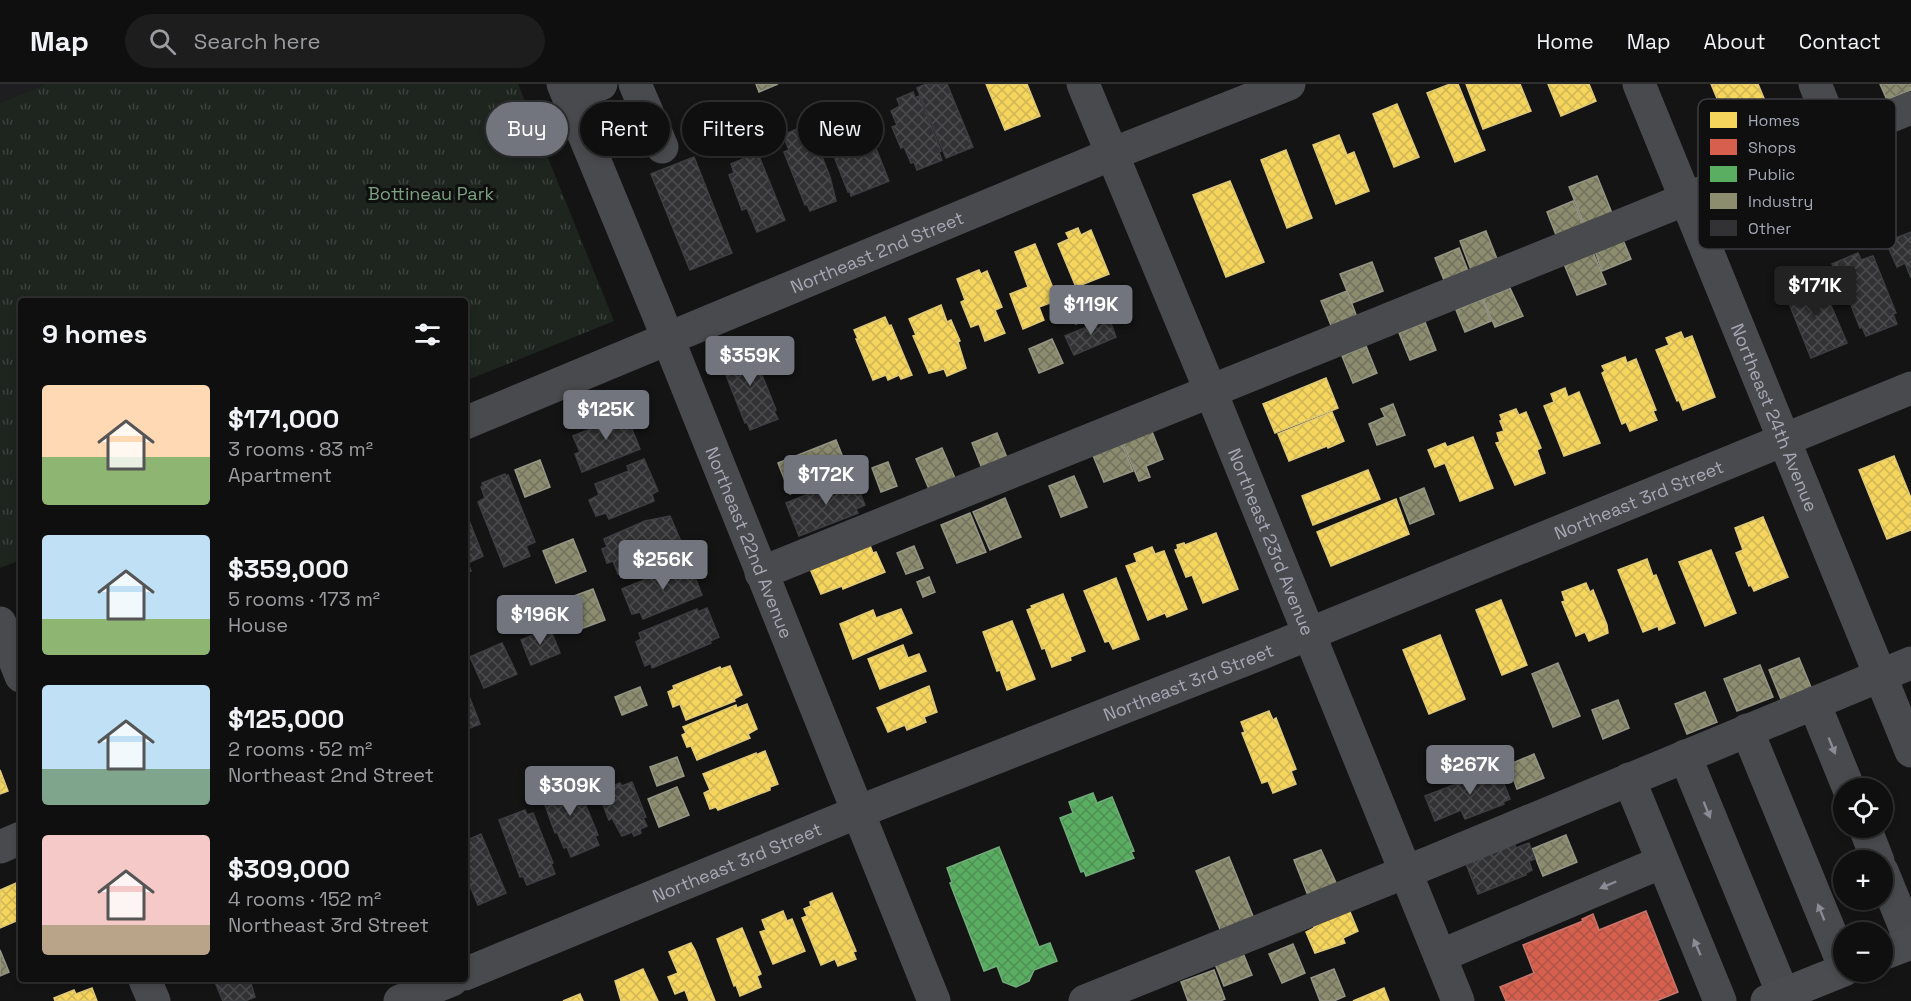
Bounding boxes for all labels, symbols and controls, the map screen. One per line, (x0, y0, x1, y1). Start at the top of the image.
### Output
search box (125, 14, 545, 68)
text: Map (30, 23, 89, 59)
icon: search (146, 25, 179, 58)
text: Search here (194, 27, 321, 55)
text: Home (1536, 28, 1594, 55)
text: Map (1627, 28, 1671, 55)
text: About (1704, 28, 1766, 55)
text: Contact (1799, 28, 1881, 55)
legend (1698, 99, 1896, 249)
chip: Buy (486, 102, 568, 156)
chip: Rent (580, 102, 670, 156)
chip: Filters (682, 102, 786, 156)
chip: New (798, 102, 883, 156)
text: Homes (1748, 110, 1800, 131)
text: Shops (1748, 137, 1796, 158)
text: Public (1748, 164, 1795, 185)
park label: Bottineau Park (368, 182, 495, 205)
text: Industry (1748, 191, 1813, 212)
street label: Northeast 2nd Street (787, 206, 967, 298)
text: Other (1748, 218, 1791, 239)
pin: $171K (1773, 266, 1857, 317)
text: $171K (1788, 272, 1842, 298)
pin: $119K (1049, 285, 1133, 336)
text: $119K (1063, 291, 1119, 317)
text: 9 homes (42, 317, 147, 351)
icon: filters (411, 318, 444, 351)
street label: Northeast 24th Avenue (1726, 320, 1824, 515)
pin: $359K (708, 336, 792, 387)
text: $359K (719, 342, 781, 368)
pin: $125K (564, 390, 648, 441)
text: $125K (577, 396, 635, 422)
text: $171,000 (228, 402, 339, 436)
icon: home (90, 409, 162, 481)
text: 3 rooms · 83 m² (228, 436, 373, 462)
street label: Northeast 22nd Avenue (701, 443, 799, 642)
street label: Northeast 23rd Avenue (1223, 445, 1320, 639)
street label: Northeast 3rd Street (1550, 454, 1727, 544)
pin: $172K (784, 455, 868, 506)
text: $172K (798, 461, 854, 487)
text: Apartment (228, 462, 332, 488)
pin: $256K (621, 540, 705, 591)
text: $256K (633, 546, 693, 572)
text: $359,000 (228, 552, 349, 586)
icon: home (90, 559, 162, 631)
text: 5 rooms · 173 m² (228, 586, 380, 612)
pin: $196K (498, 595, 582, 646)
text: $196K (511, 601, 569, 627)
text: House (228, 612, 288, 638)
street label: Northeast 3rd Street (1100, 638, 1277, 726)
text: $125,000 (228, 702, 344, 736)
icon: home (90, 709, 162, 781)
text: 2 rooms · 52 m² (228, 736, 372, 762)
one-way arrow (1827, 737, 1837, 755)
pin: $267K (1428, 745, 1512, 796)
text: $267K (1440, 751, 1500, 777)
text: Northeast 2nd Street (228, 762, 434, 788)
pin: $309K (528, 766, 612, 817)
text: $309K (539, 772, 601, 798)
map controls (1833, 778, 1893, 982)
button: locate (1833, 778, 1893, 838)
one-way arrow (1703, 801, 1712, 819)
street label: Northeast 3rd Street (649, 817, 825, 907)
button: + (1833, 850, 1893, 910)
text: $309,000 (228, 852, 350, 886)
icon: home (90, 859, 162, 931)
one-way arrow (1599, 880, 1617, 890)
text: 4 rooms · 152 m² (228, 886, 381, 912)
one-way arrow (1816, 903, 1825, 921)
text: Northeast 3rd Street (228, 912, 429, 938)
button: − (1833, 922, 1893, 982)
one-way arrow (1692, 938, 1702, 956)

